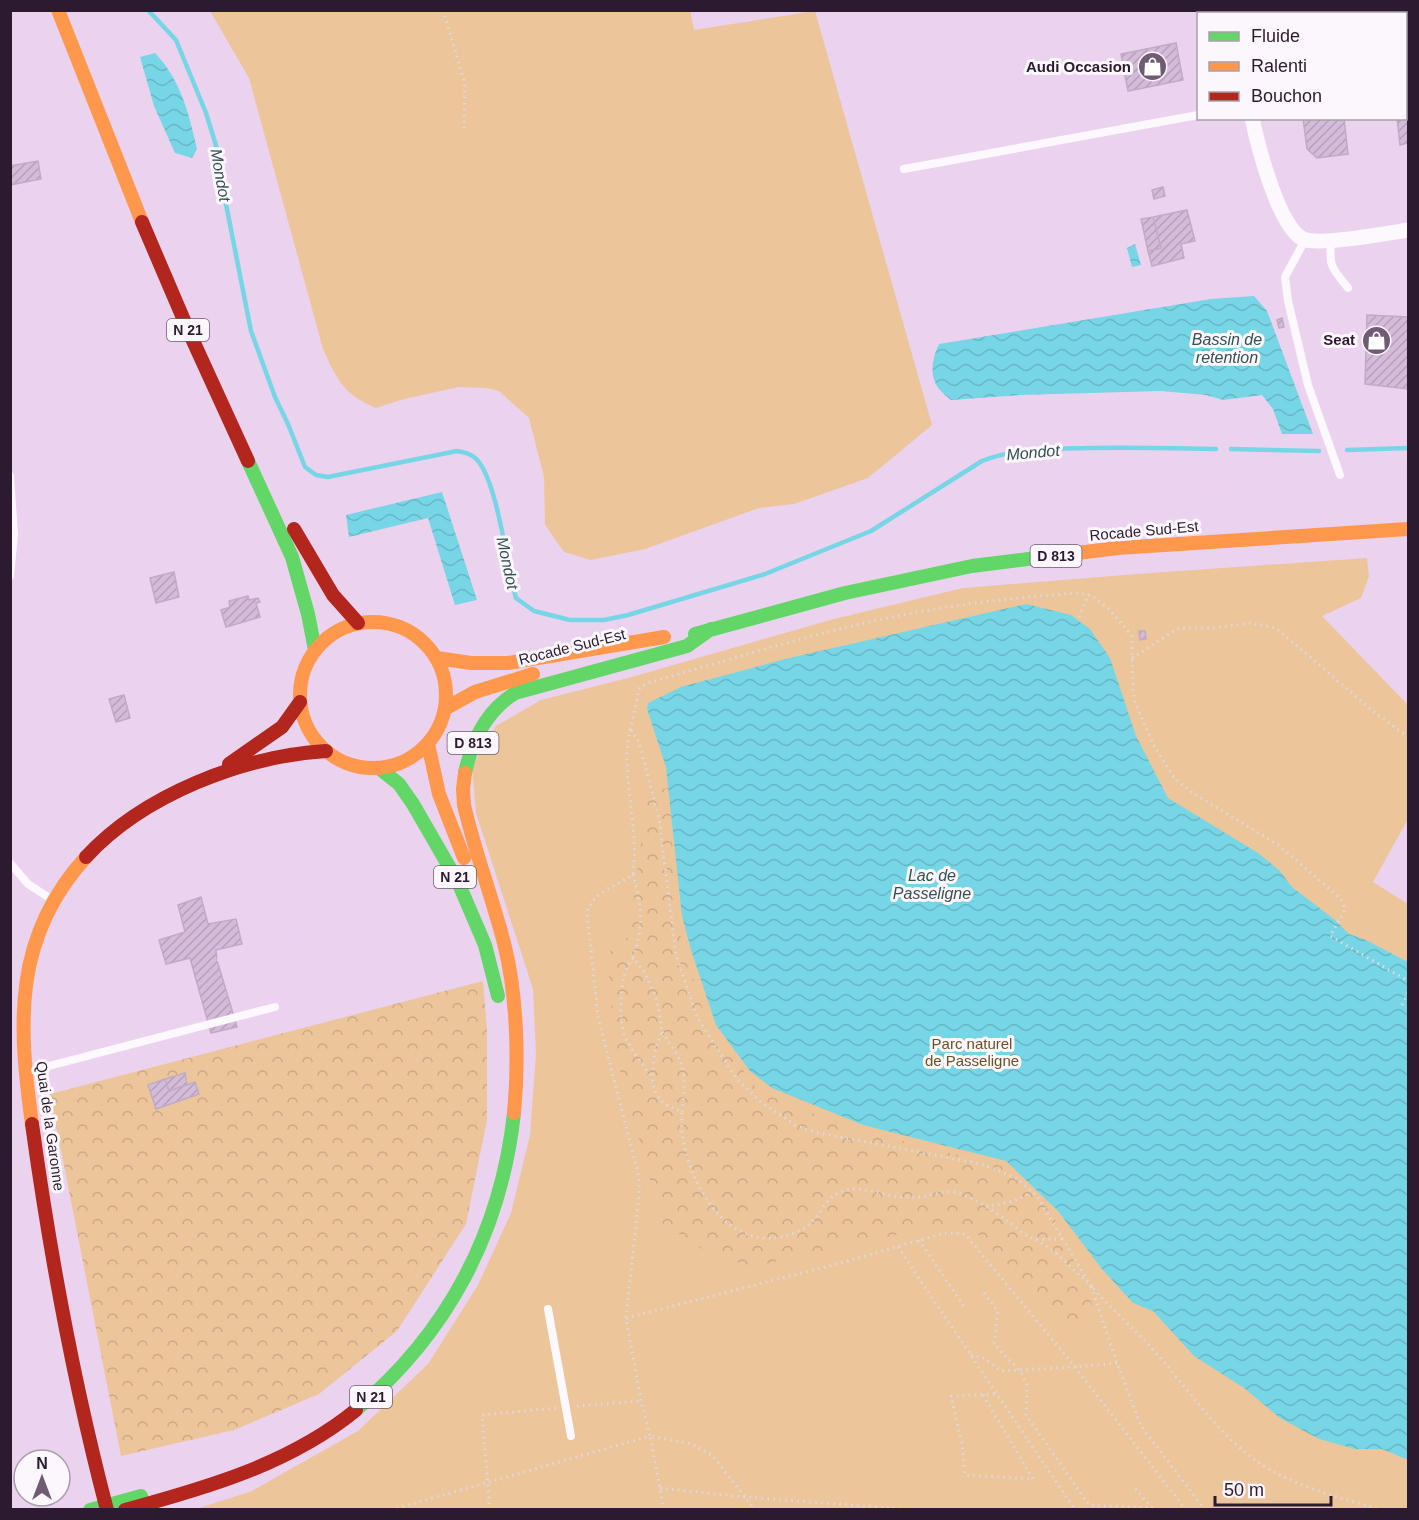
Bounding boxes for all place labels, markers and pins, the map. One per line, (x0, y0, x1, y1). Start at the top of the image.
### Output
shop icon: Audi Occasion (1136, 51, 1168, 83)
place label: Audi Occasion (1026, 58, 1131, 75)
shop icon: Seat (1360, 324, 1392, 356)
place label: Seat (1323, 331, 1355, 348)

